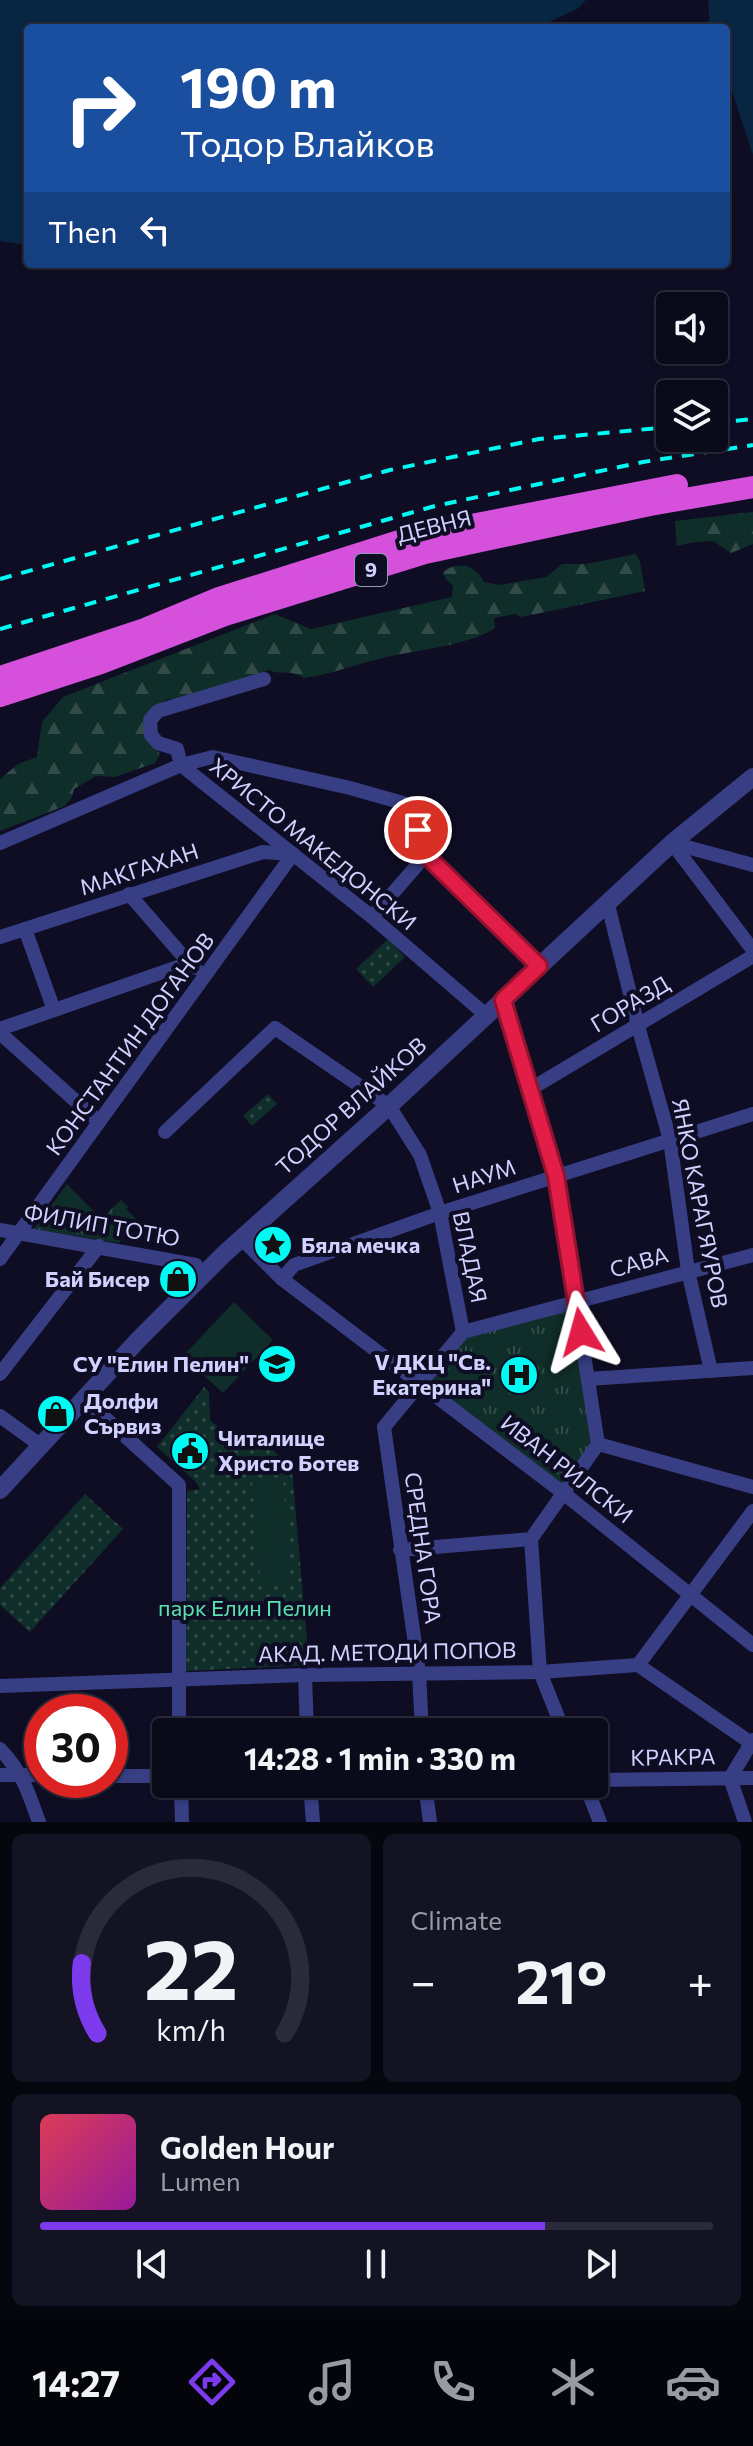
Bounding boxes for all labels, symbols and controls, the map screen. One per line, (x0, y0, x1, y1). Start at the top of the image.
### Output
text: 190 m (180, 51, 337, 120)
icon: right (48, 56, 152, 160)
text: Тодор Влайков (180, 120, 435, 164)
icon: left (133, 208, 177, 252)
text: Then (48, 212, 117, 249)
map controls (656, 292, 728, 452)
button: sound (656, 292, 728, 364)
button: layers (656, 380, 728, 452)
street label: ДЕВНЯ (394, 503, 474, 548)
road number: 9 (355, 554, 387, 586)
street label: ХРИСТО МАКЕДОНСКИ (205, 752, 422, 935)
pin (384, 796, 452, 864)
icon: arrive (396, 808, 440, 852)
street label: МАКГАХАН (76, 837, 202, 900)
street label: КОНСТАНТИН ДОГАНОВ (40, 927, 219, 1160)
street label: ГОРАЗД (585, 969, 674, 1038)
street label: ТОДОР ВЛАЙКОВ (270, 1031, 431, 1180)
street label: ЯНКО КАРАГЯУРОВ (667, 1096, 734, 1310)
street label: НАУМ (449, 1153, 519, 1198)
street label: ФИЛИП ТОТЮ (22, 1198, 182, 1251)
street label: ВЛАДАЯ (448, 1209, 493, 1305)
place icon: Бяла мечка (252, 1224, 294, 1266)
place label: Бяла мечка (301, 1231, 420, 1258)
street label: САВА (606, 1240, 671, 1283)
shop icon: Бай Бисер (157, 1258, 199, 1300)
place label: Бай Бисер (45, 1265, 150, 1292)
position arrow (539, 1290, 623, 1374)
school or university icon: СУ "Елин Пелин" (256, 1343, 298, 1385)
place label: V ДКЦ "Св. Екатерина" (372, 1348, 491, 1400)
place label: СУ "Елин Пелин" (73, 1350, 249, 1377)
hospital icon: V ДКЦ "Св. Екатерина" (498, 1354, 540, 1396)
place label: Долфи Сървиз (84, 1387, 162, 1439)
shop icon: Долфи Сървиз (35, 1393, 77, 1435)
street label: ИВАН РИЛСКИ (496, 1409, 639, 1528)
place label: Читалище Христо Ботев (218, 1424, 359, 1476)
public building icon: Читалище Христо Ботев (169, 1430, 211, 1472)
street label: СРЕДНА ГОРА (400, 1471, 447, 1625)
park label: парк Елин Пелин (158, 1594, 332, 1621)
street label: АКАД. МЕТОДИ ПОПОВ (258, 1636, 516, 1667)
speed limit sign: 30 (24, 1694, 128, 1798)
text: 14:28 · 1 min · 330 m (244, 1739, 516, 1776)
street label: КРАКРА (630, 1742, 716, 1771)
text: Climate (411, 1904, 502, 1935)
text: 22 (144, 1915, 239, 2017)
text: 21° (515, 1943, 607, 2016)
text: − (411, 1953, 436, 2007)
text: + (687, 1953, 713, 2007)
text: km/h (156, 2012, 226, 2047)
text: Golden Hour (160, 2128, 334, 2165)
text: Lumen (160, 2165, 241, 2196)
icon: previous (130, 2242, 174, 2286)
icon: pause (354, 2242, 398, 2286)
icon: next (579, 2242, 623, 2286)
icon: directions (184, 2354, 240, 2410)
icon: music (304, 2354, 360, 2410)
icon: phone (425, 2354, 481, 2410)
icon: climate (545, 2354, 601, 2410)
icon: car (665, 2354, 721, 2410)
text: 14:27 (32, 2360, 120, 2404)

